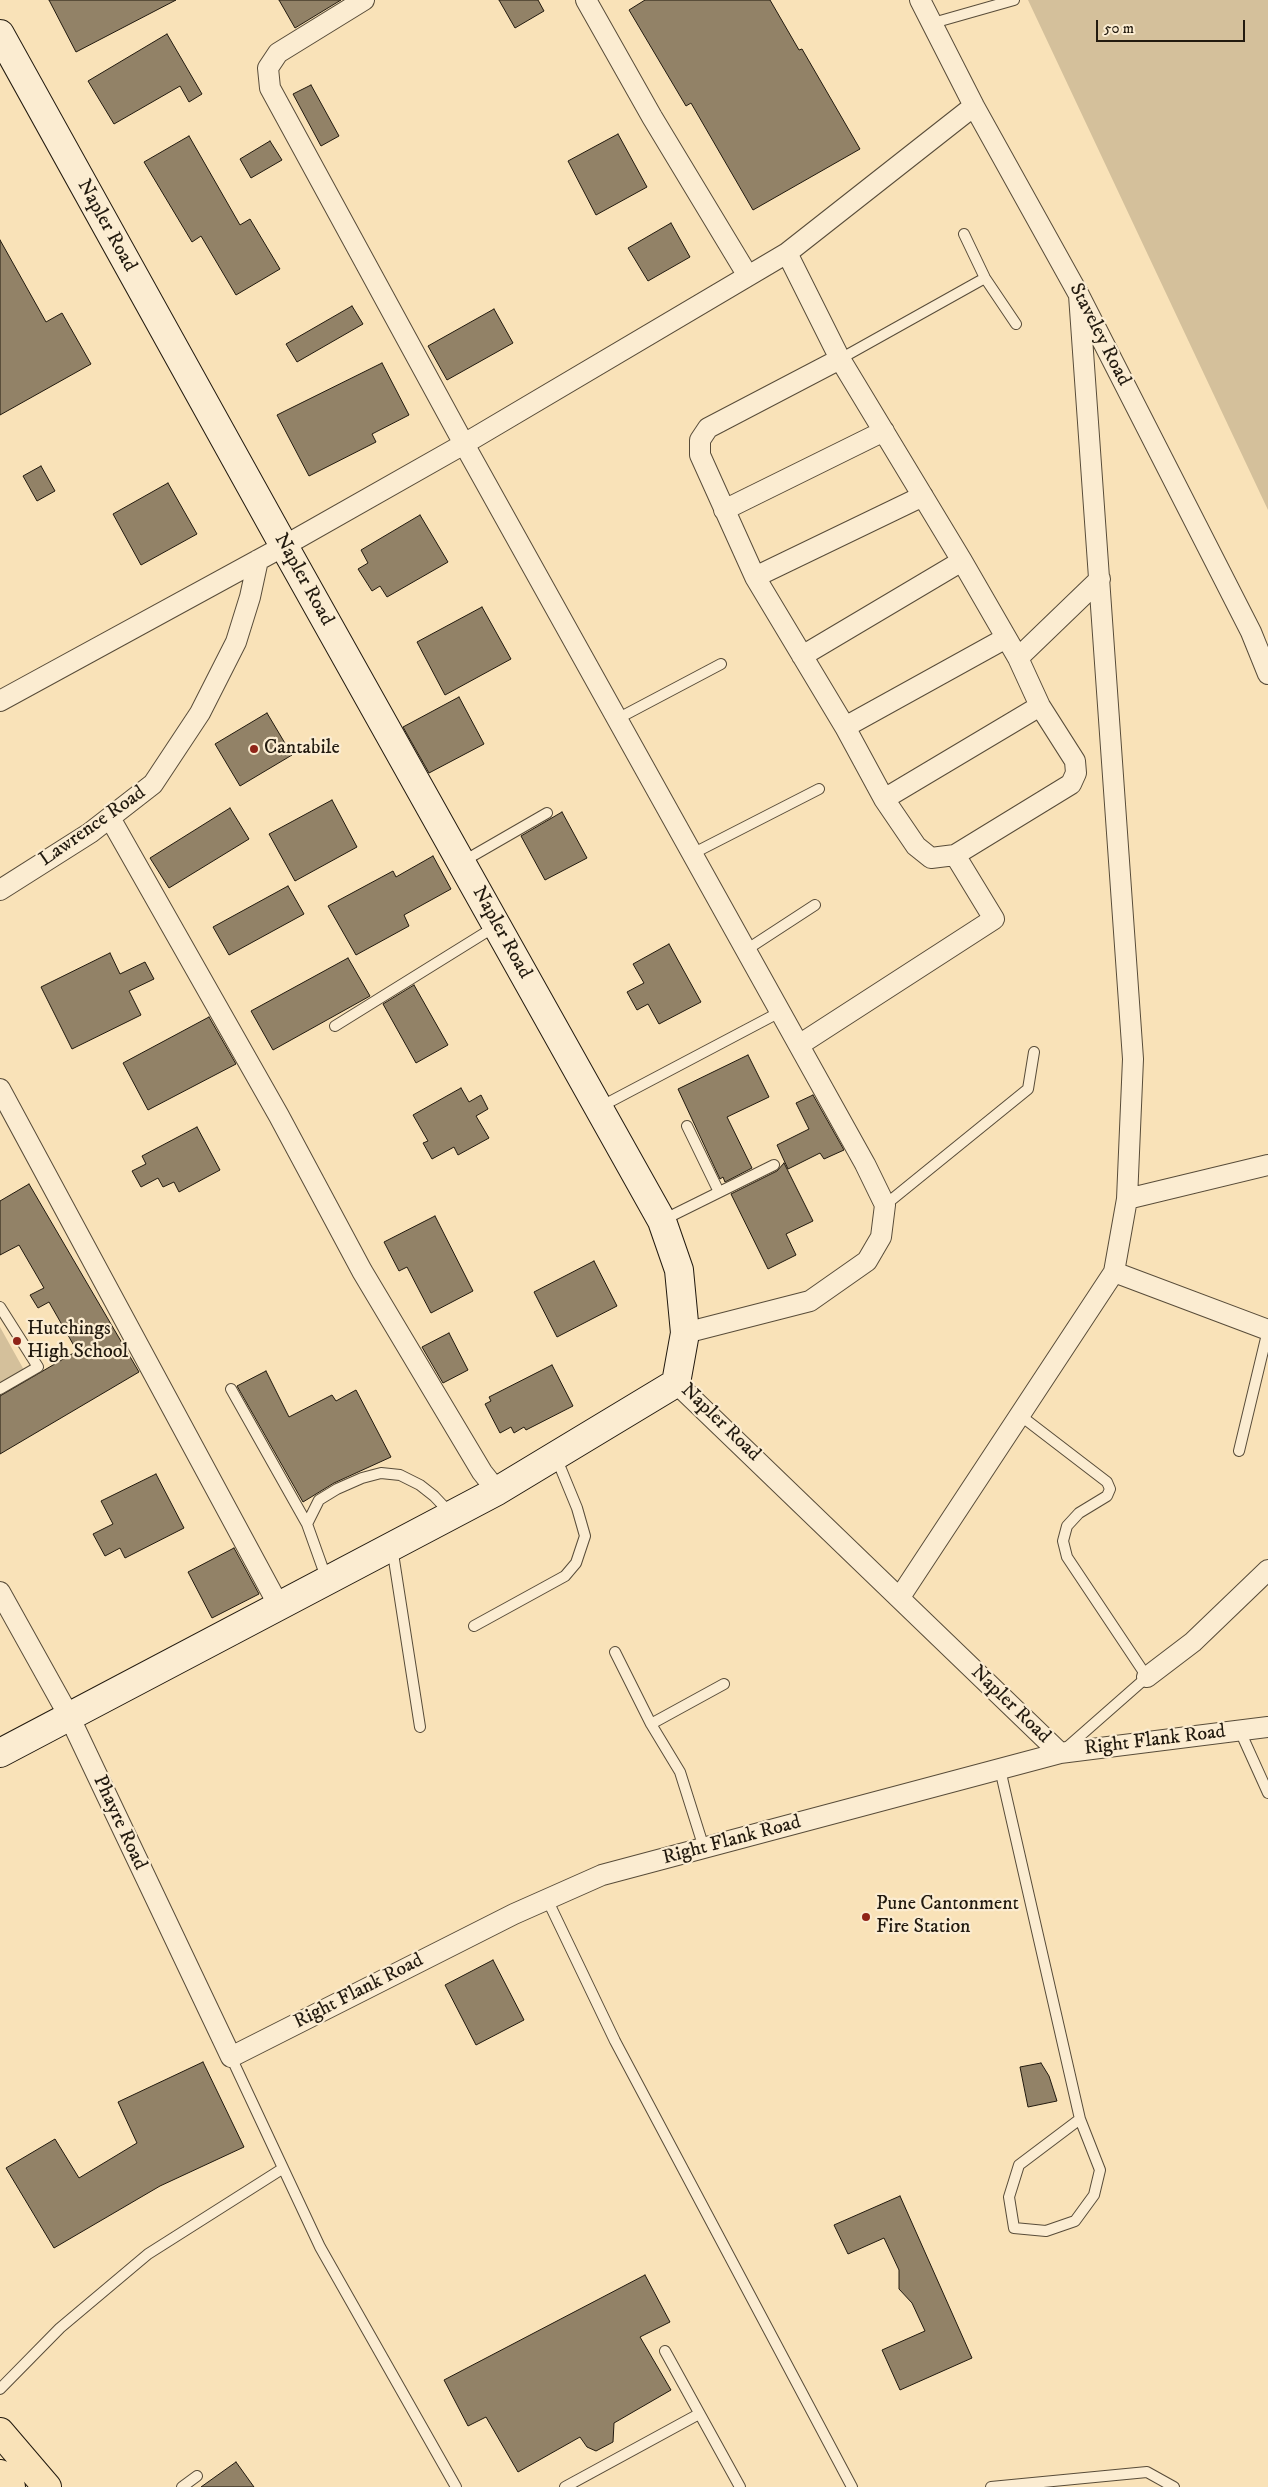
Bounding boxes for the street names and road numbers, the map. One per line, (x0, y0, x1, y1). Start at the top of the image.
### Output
street label: Napler Road (71, 176, 141, 276)
street label: Staveley Road (1063, 280, 1135, 390)
street label: Napler Road (268, 530, 338, 630)
street label: Lawrence Road (35, 782, 151, 872)
street label: Napler Road (466, 883, 536, 983)
street label: Napler Road (675, 1379, 765, 1467)
street label: Napler Road (965, 1661, 1055, 1749)
street label: Right Flank Road (1083, 1720, 1227, 1762)
street label: Phayre Road (87, 1772, 151, 1874)
street label: Right Flank Road (660, 1811, 804, 1871)
street label: Right Flank Road (290, 1949, 428, 2035)

